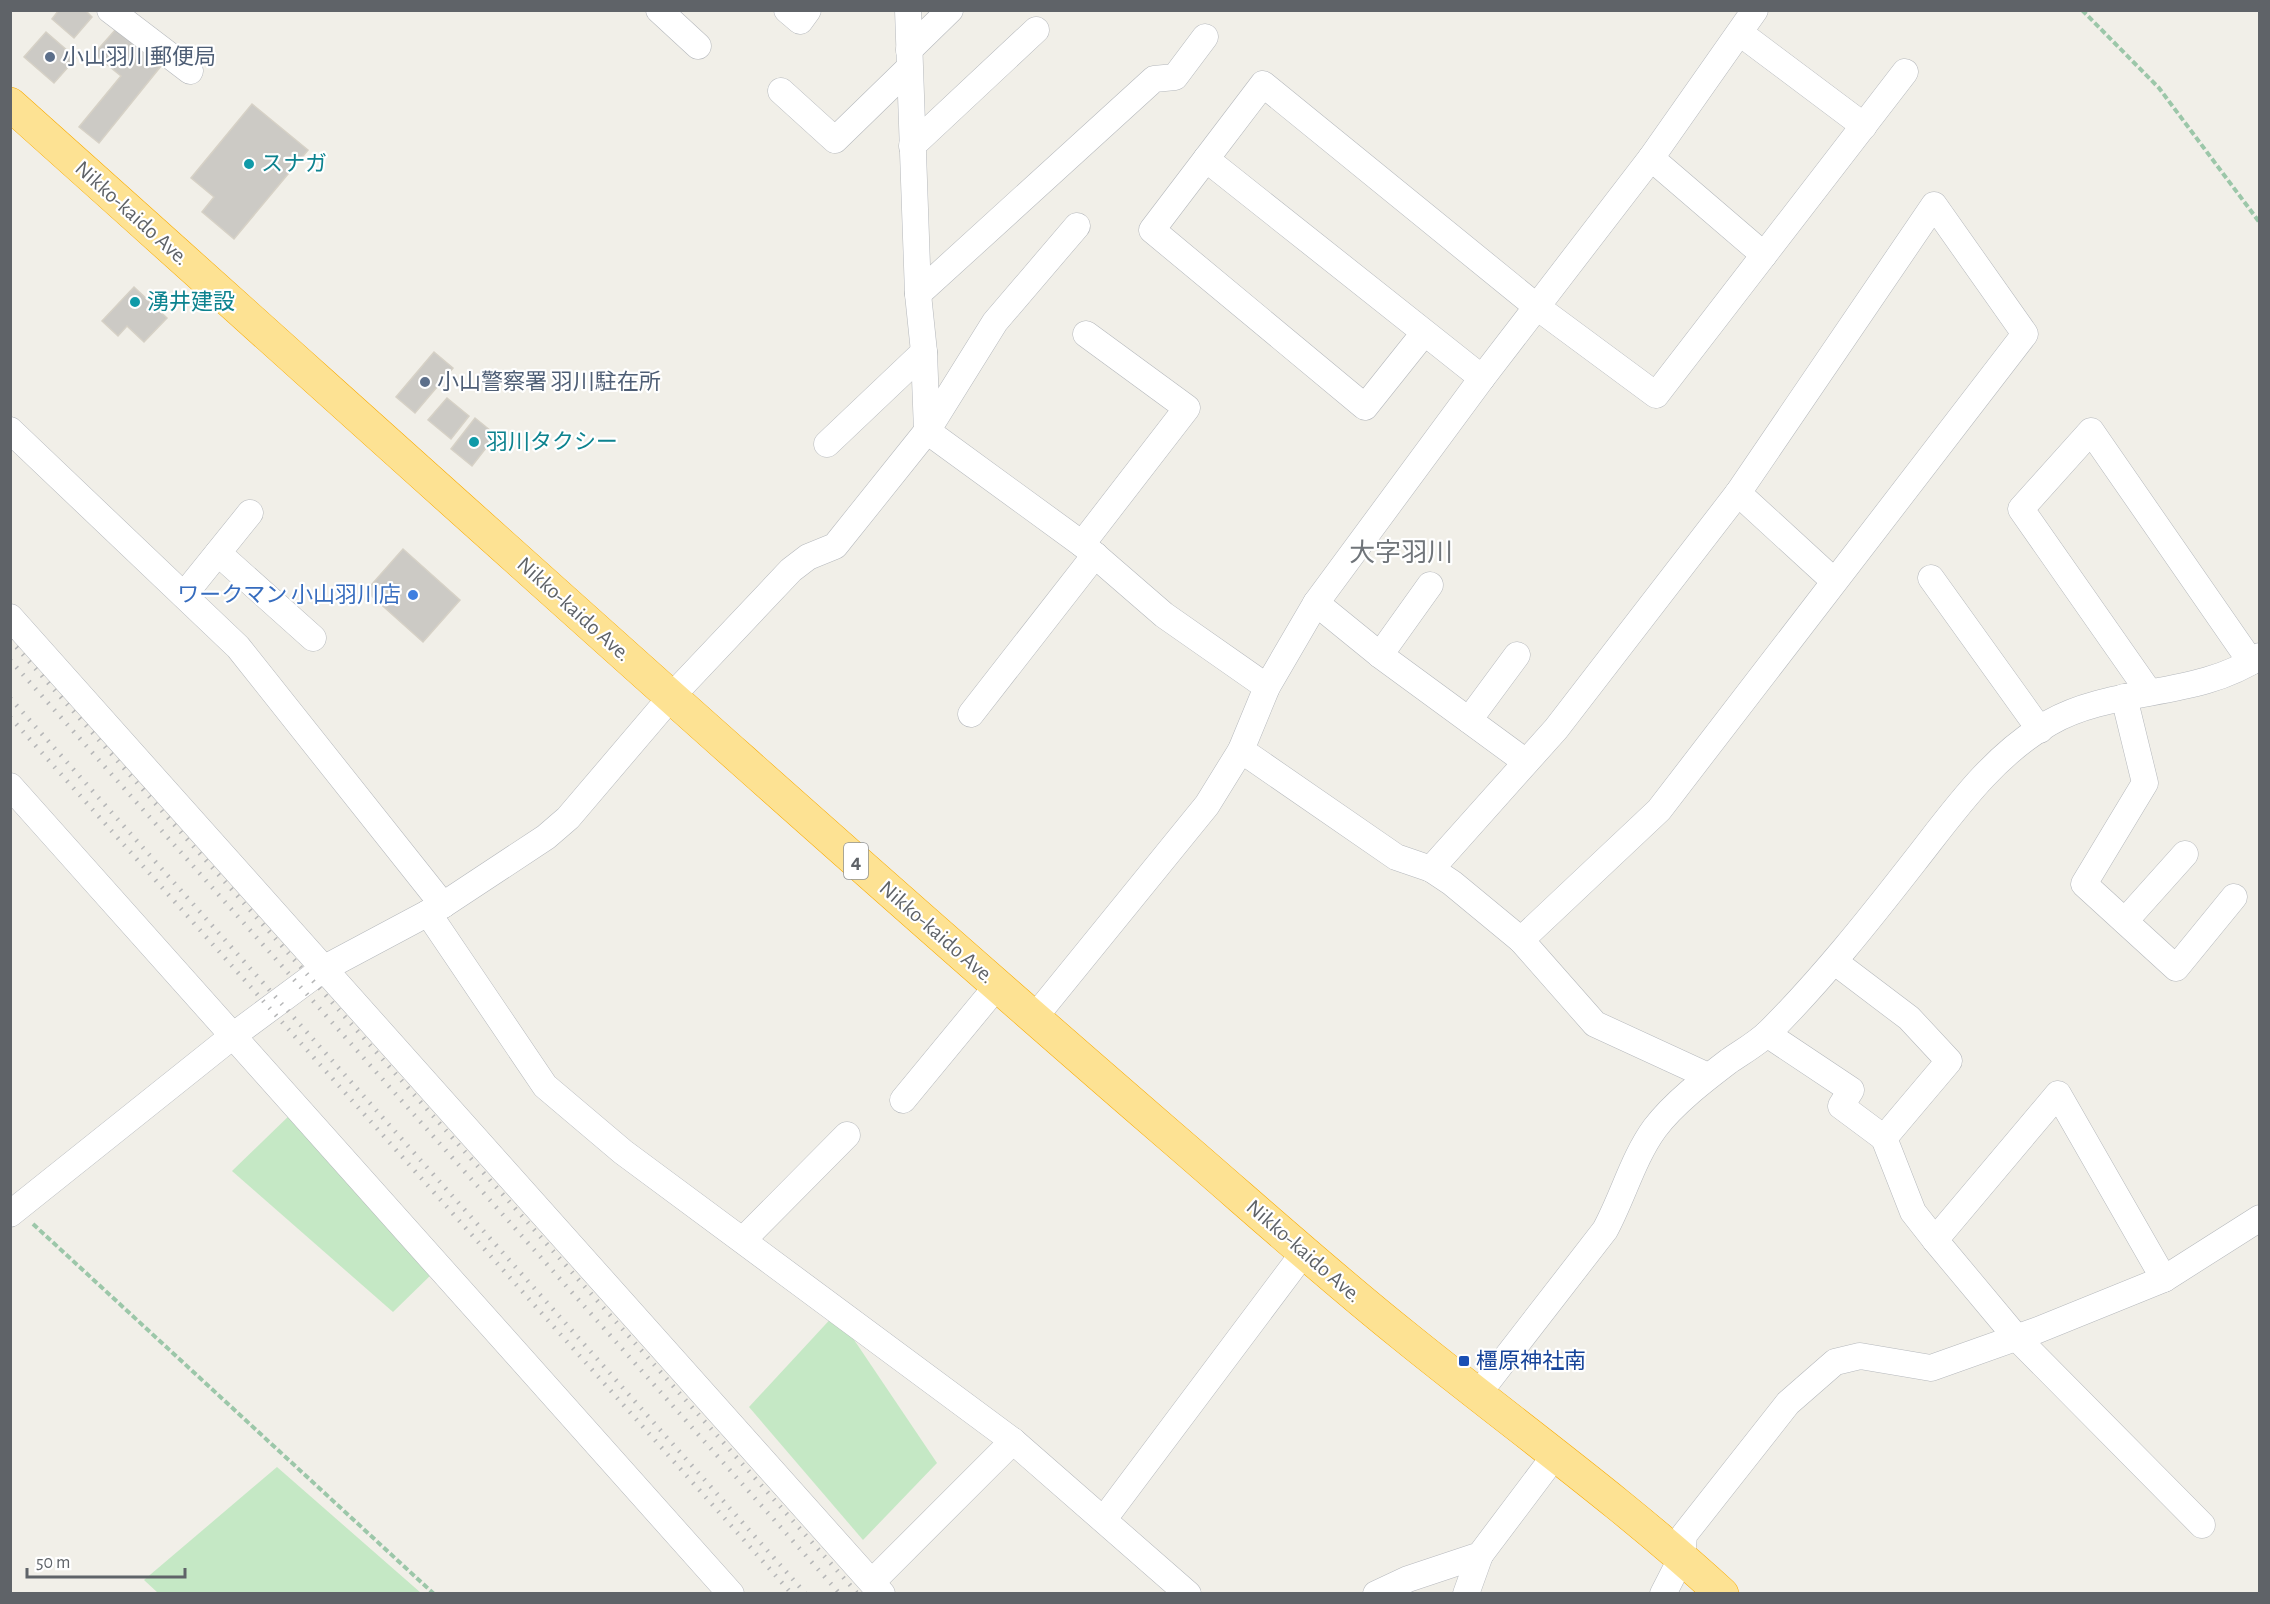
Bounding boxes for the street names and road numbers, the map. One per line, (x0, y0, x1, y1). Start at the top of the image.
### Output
street label: Nikko-kaido Ave. (71, 157, 193, 269)
street label: Nikko-kaido Ave. (513, 553, 635, 665)
road number: 4 (844, 843, 868, 879)
street label: Nikko-kaido Ave. (875, 876, 999, 988)
street label: Nikko-kaido Ave. (1242, 1195, 1366, 1307)

